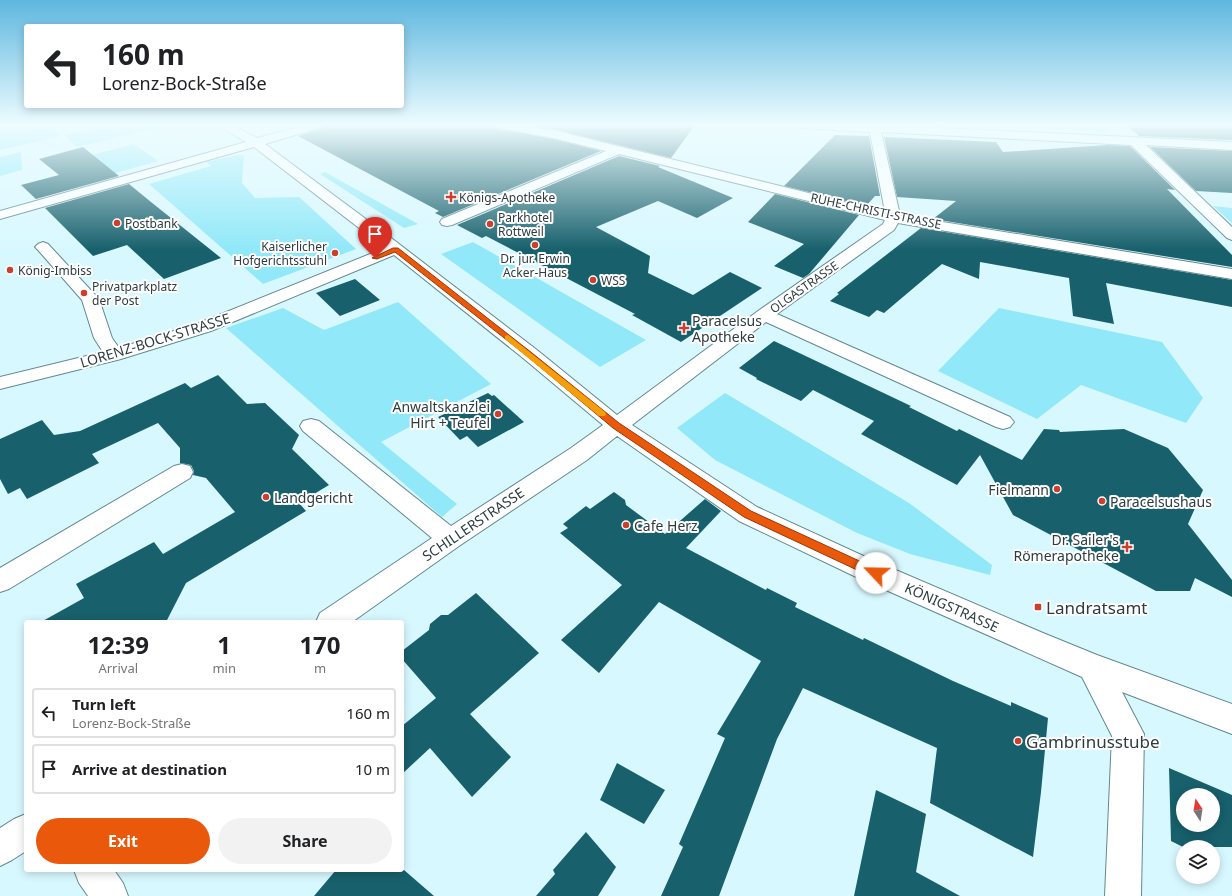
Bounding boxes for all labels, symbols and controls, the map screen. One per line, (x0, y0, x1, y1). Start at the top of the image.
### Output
text: 160 m (102, 35, 185, 73)
icon: left (36, 40, 88, 92)
text: Lorenz-Bock-Straße (102, 71, 267, 95)
place label: Königs-Apotheke (459, 189, 555, 206)
street label: RUHE-CHRISTI-STRASSE (809, 189, 943, 233)
marker: Königs-Apotheke (446, 192, 456, 202)
place label: Parkhotel Rottweil (498, 209, 552, 240)
place label: Postbank (125, 215, 178, 232)
pin (358, 217, 392, 258)
marker: Postbank (112, 218, 122, 228)
marker: Parkhotel Rottweil (485, 219, 495, 229)
icon: arrive (364, 223, 386, 245)
place label: Kaiserlicher Hofgerichtsstuhl (233, 238, 327, 269)
marker: Dr. jur. Erwin Acker-Haus (530, 240, 540, 250)
marker: Kaiserlicher Hofgerichtsstuhl (330, 248, 340, 258)
place label: Dr. jur. Erwin Acker-Haus (500, 250, 570, 281)
street label: OLGASTRASSE (766, 257, 842, 317)
place label: König-Imbiss (18, 262, 92, 279)
marker: König-Imbiss (5, 265, 15, 275)
place label: WSS (601, 272, 626, 289)
marker: WSS (588, 275, 598, 285)
place label: Privatparkplatz der Post (92, 278, 177, 309)
marker: Privatparkplatz der Post (79, 288, 89, 298)
street label: LORENZ-BOCK-STRASSE (78, 308, 232, 372)
place label: Paracelsus Apotheke (692, 311, 762, 346)
marker: Paracelsus Apotheke (679, 323, 689, 333)
place label: Anwaltskanzlei Hirt + Teufel (392, 397, 490, 432)
marker: Anwaltskanzlei Hirt + Teufel (493, 409, 503, 419)
place label: Fielmann (988, 480, 1049, 499)
street label: SCHILLERSTRASSE (418, 483, 528, 565)
marker: Fielmann (1052, 484, 1062, 494)
place label: Landgericht (274, 488, 353, 507)
marker: Landgericht (261, 492, 271, 502)
place label: Paracelsushaus (1110, 492, 1212, 511)
marker: Paracelsushaus (1097, 496, 1107, 506)
place label: Cafe Herz (634, 516, 698, 535)
marker: Cafe Herz (621, 520, 631, 530)
place label: Dr. Sailer's Römerapotheke (1013, 530, 1119, 565)
marker: Dr. Sailer's Römerapotheke (1122, 542, 1132, 552)
position arrow (855, 552, 897, 594)
street label: KÖNIGSTRASSE (902, 578, 1002, 636)
place label: Landratsamt (1046, 596, 1147, 619)
marker: Landratsamt (1033, 602, 1043, 612)
text: 12:39 (87, 628, 149, 661)
text: 1 (217, 628, 231, 661)
text: 170 (299, 628, 341, 661)
text: Arrival (98, 659, 138, 677)
text: min (212, 659, 236, 677)
text: m (314, 659, 326, 677)
text: Turn left (72, 694, 136, 714)
icon: left (38, 702, 60, 724)
text: 160 m (346, 703, 390, 723)
text: Lorenz-Bock-Straße (72, 714, 191, 732)
place label: Gambrinusstube (1026, 730, 1160, 753)
marker: Gambrinusstube (1013, 736, 1023, 746)
icon: arrive (38, 758, 60, 780)
text: Arrive at destination (72, 759, 227, 779)
text: 10 m (355, 759, 390, 779)
north arrow (1176, 788, 1220, 832)
map controls (1176, 788, 1220, 884)
button: Exit (36, 818, 210, 864)
button: Share (218, 818, 392, 864)
button: layers (1176, 840, 1220, 884)

